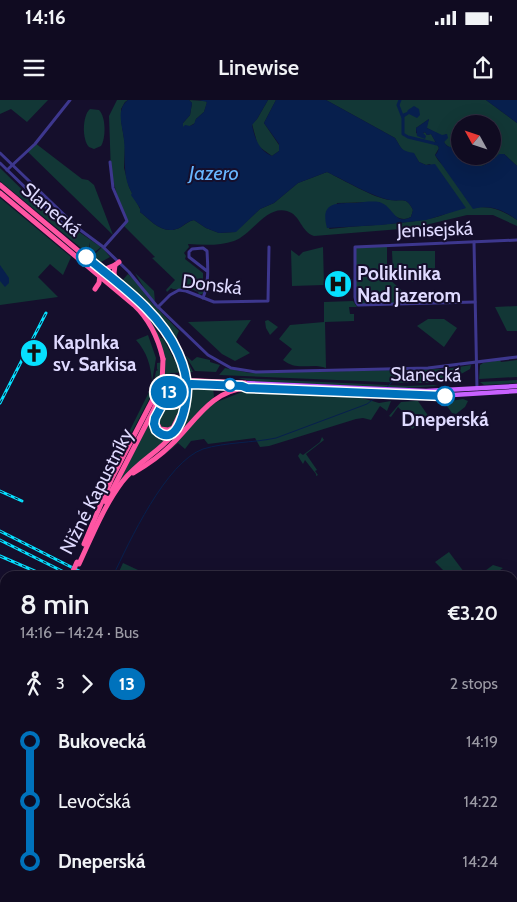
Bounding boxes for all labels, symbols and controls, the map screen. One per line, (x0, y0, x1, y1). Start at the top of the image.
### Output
text: 14:16 (25, 6, 66, 29)
icon: menu (20, 54, 48, 82)
text: Linewise (218, 54, 299, 81)
icon: share (469, 54, 497, 82)
north arrow (451, 115, 501, 165)
map controls (451, 115, 501, 165)
water label: Jazero (187, 161, 239, 185)
street label: Slanecká (17, 178, 86, 241)
street label: Jenisejská (396, 217, 473, 242)
unlabelled marker (76, 247, 96, 267)
place label: Poliklinika Nad jazerom (357, 262, 461, 307)
street label: Donská (181, 269, 243, 300)
hospital icon: Poliklinika Nad jazerom (323, 269, 353, 299)
place label: Kaplnka sv. Sarkisa (53, 331, 137, 376)
church icon: Kaplnka sv. Sarkisa (19, 338, 49, 368)
street label: Slanecká (390, 362, 462, 387)
line badge: 13 (146, 376, 192, 408)
unlabelled marker (223, 378, 237, 392)
text: 13 (161, 381, 177, 403)
marker: Dneperská (435, 386, 455, 406)
place label: Dneperská (401, 408, 489, 431)
street label: Nižné Kapustníky (55, 424, 138, 558)
text: 8 min (20, 587, 90, 621)
text: €3.20 (448, 602, 498, 625)
text: 14:16 – 14:24 · Bus (20, 623, 139, 642)
icon: walk (20, 670, 48, 698)
icon: forward (73, 670, 101, 698)
text: 13 (119, 673, 135, 695)
text: 3 (56, 674, 65, 693)
text: 2 stops (450, 674, 498, 693)
text: Bukovecká (58, 730, 146, 753)
text: 14:19 (466, 732, 498, 751)
text: Levočská (58, 790, 131, 813)
text: 14:22 (463, 792, 498, 811)
text: Dneperská (58, 850, 145, 873)
text: 14:24 (463, 852, 498, 871)

